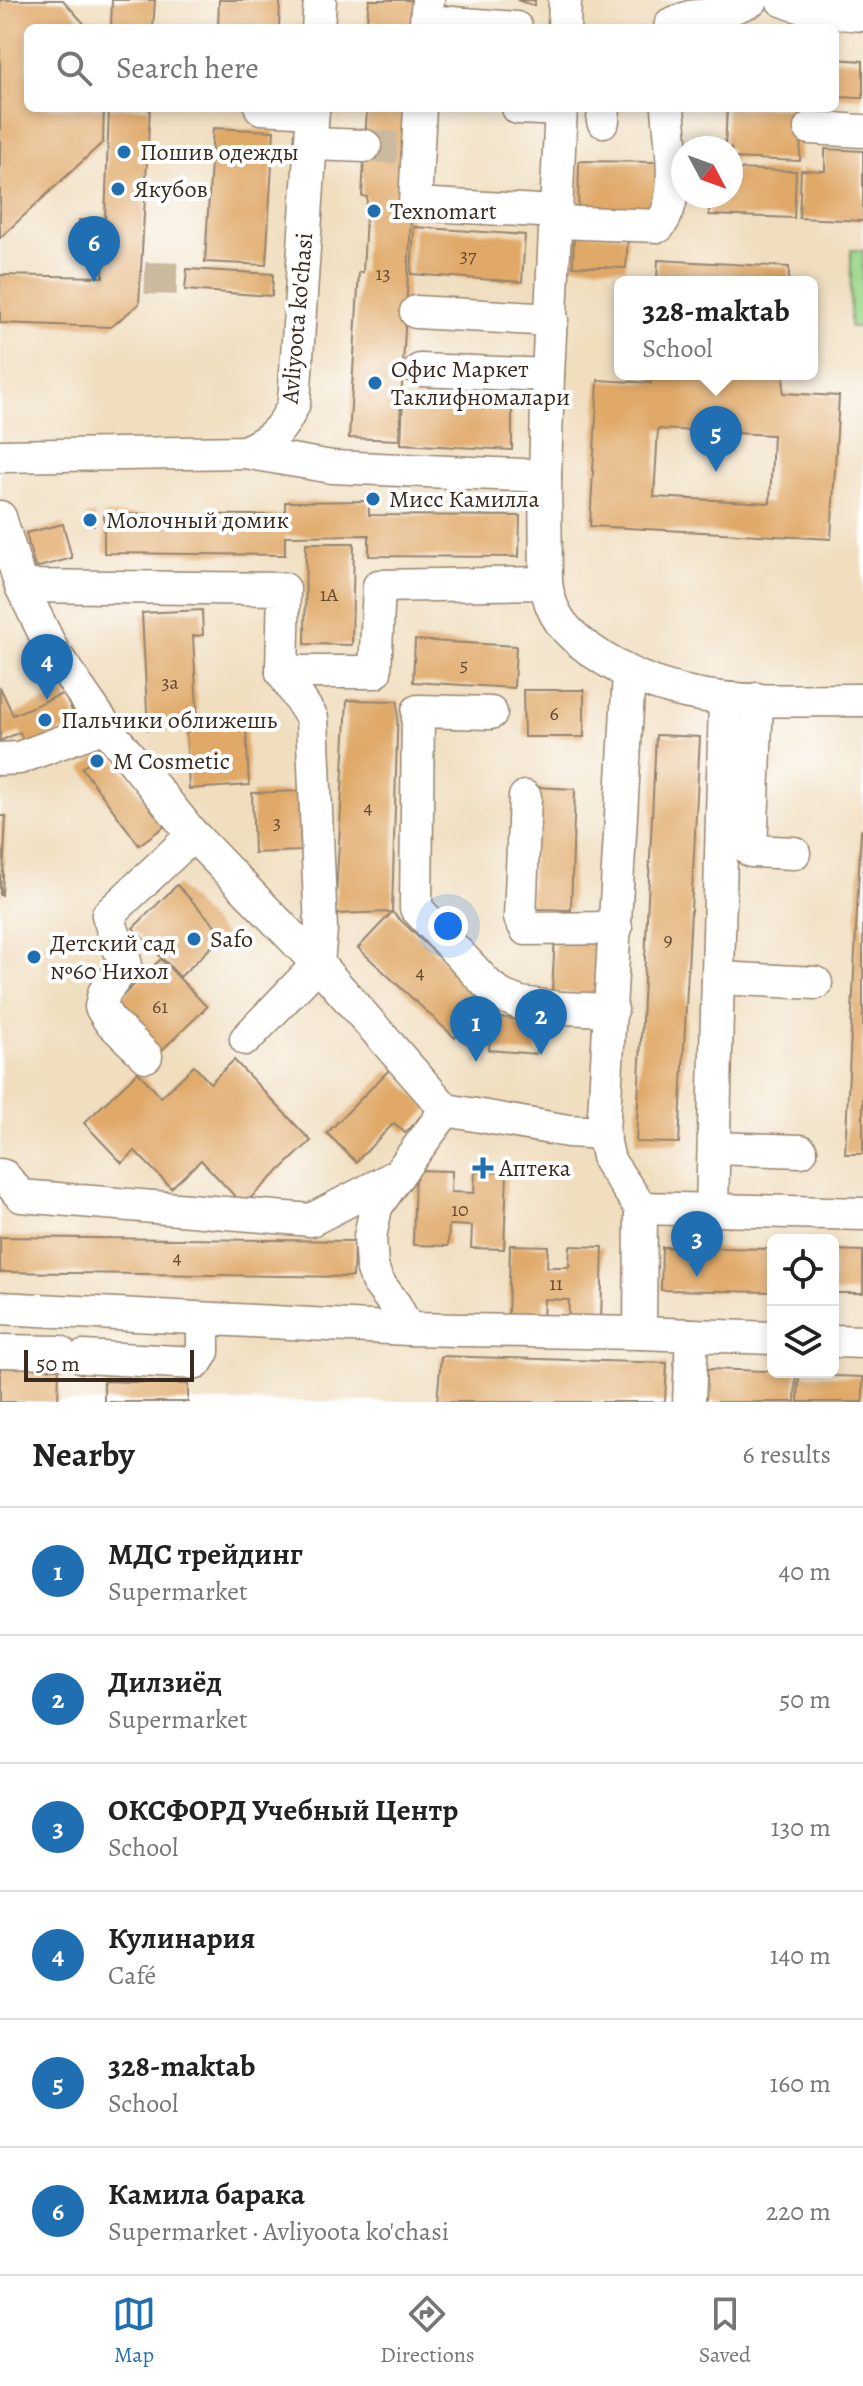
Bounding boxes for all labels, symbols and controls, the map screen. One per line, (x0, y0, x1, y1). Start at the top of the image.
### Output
search box (24, 24, 839, 112)
icon: search (52, 46, 96, 90)
text: Search here (116, 48, 259, 88)
place label: Пошив одежды (140, 136, 299, 168)
north arrow (671, 136, 743, 208)
marker: Пошив одежды (115, 143, 133, 161)
place label: Якубов (134, 173, 208, 205)
marker: Якубов (109, 180, 127, 198)
place label: Texnomart (390, 195, 497, 227)
marker: Texnomart (365, 202, 383, 220)
pin: 6 (68, 216, 120, 282)
street label: Avliyoota ko'chasi (273, 231, 320, 406)
house number: 37 (460, 242, 477, 269)
house number: 13 (375, 260, 391, 287)
popup (614, 276, 818, 380)
text: 328-maktab (642, 291, 790, 331)
text: School (642, 331, 713, 366)
place label: Офис Маркет Таклифномалари (391, 353, 570, 413)
marker: Офис Маркет Таклифномалари (366, 374, 384, 392)
pin: 5 (690, 406, 742, 472)
place label: Мисс Камилла (389, 483, 540, 515)
marker: Мисс Камилла (364, 490, 382, 508)
place label: Молочный домик (106, 504, 289, 536)
marker: Молочный домик (81, 511, 99, 529)
house number: 1А (320, 581, 339, 608)
pin: 4 (21, 634, 73, 700)
house number: 5 (460, 651, 468, 678)
house number: 3а (161, 669, 180, 696)
house number: 6 (549, 700, 559, 727)
place label: Пальчики оближешь (61, 704, 278, 736)
marker: Пальчики оближешь (36, 711, 54, 729)
place label: M Cosmetic (113, 745, 230, 777)
marker: M Cosmetic (88, 752, 106, 770)
house number: 4 (363, 794, 373, 821)
house number: 3 (273, 809, 281, 836)
your location (428, 906, 468, 946)
place label: Safo (210, 923, 253, 955)
house number: 9 (663, 926, 673, 953)
place label: Детский сад №60 Нихол (50, 927, 176, 987)
marker: Safo (185, 930, 203, 948)
marker: Детский сад №60 Нихол (25, 948, 43, 966)
house number: 4 (415, 959, 425, 986)
pin: 2 (515, 989, 567, 1055)
house number: 61 (152, 993, 168, 1020)
pin: 1 (450, 996, 502, 1062)
place label: Аптека (498, 1152, 571, 1184)
marker: Аптека (474, 1159, 492, 1177)
house number: 10 (451, 1196, 469, 1223)
pin: 3 (671, 1211, 723, 1277)
map controls (767, 1234, 839, 1378)
button: locate (767, 1234, 839, 1306)
house number: 4 (172, 1244, 182, 1271)
house number: 11 (549, 1270, 563, 1297)
button: layers (767, 1306, 839, 1378)
scale bar (24, 1346, 194, 1382)
text: 50 m (36, 1349, 80, 1379)
text: Nearby (32, 1431, 135, 1478)
text: 6 results (743, 1437, 831, 1472)
text: МДС трейдинг (108, 1534, 303, 1574)
text: 1 (53, 1554, 63, 1589)
text: 40 m (779, 1554, 831, 1589)
text: Supermarket (108, 1574, 248, 1609)
text: Дилзиёд (108, 1662, 222, 1702)
text: 2 (52, 1682, 64, 1717)
text: 50 m (779, 1682, 831, 1717)
text: Supermarket (108, 1702, 248, 1737)
text: ОКСФОРД Учебный Центр (108, 1790, 458, 1830)
text: 3 (52, 1810, 64, 1845)
text: 130 m (771, 1810, 831, 1845)
text: School (108, 1830, 178, 1865)
text: Кулинария (108, 1918, 255, 1958)
text: 4 (52, 1938, 64, 1973)
text: 140 m (770, 1938, 831, 1973)
text: Café (108, 1958, 156, 1993)
text: 328-maktab (108, 2046, 255, 2086)
text: 5 (52, 2066, 64, 2101)
text: 160 m (769, 2066, 831, 2101)
text: School (108, 2086, 178, 2121)
text: Камила барака (108, 2174, 305, 2214)
text: 6 (52, 2194, 64, 2229)
text: 220 m (766, 2194, 831, 2229)
text: Supermarket · Avliyoota ko'chasi (108, 2214, 449, 2249)
tab: Map (112, 2292, 156, 2370)
tab: Directions (380, 2292, 475, 2370)
tab: Saved (699, 2292, 751, 2370)

